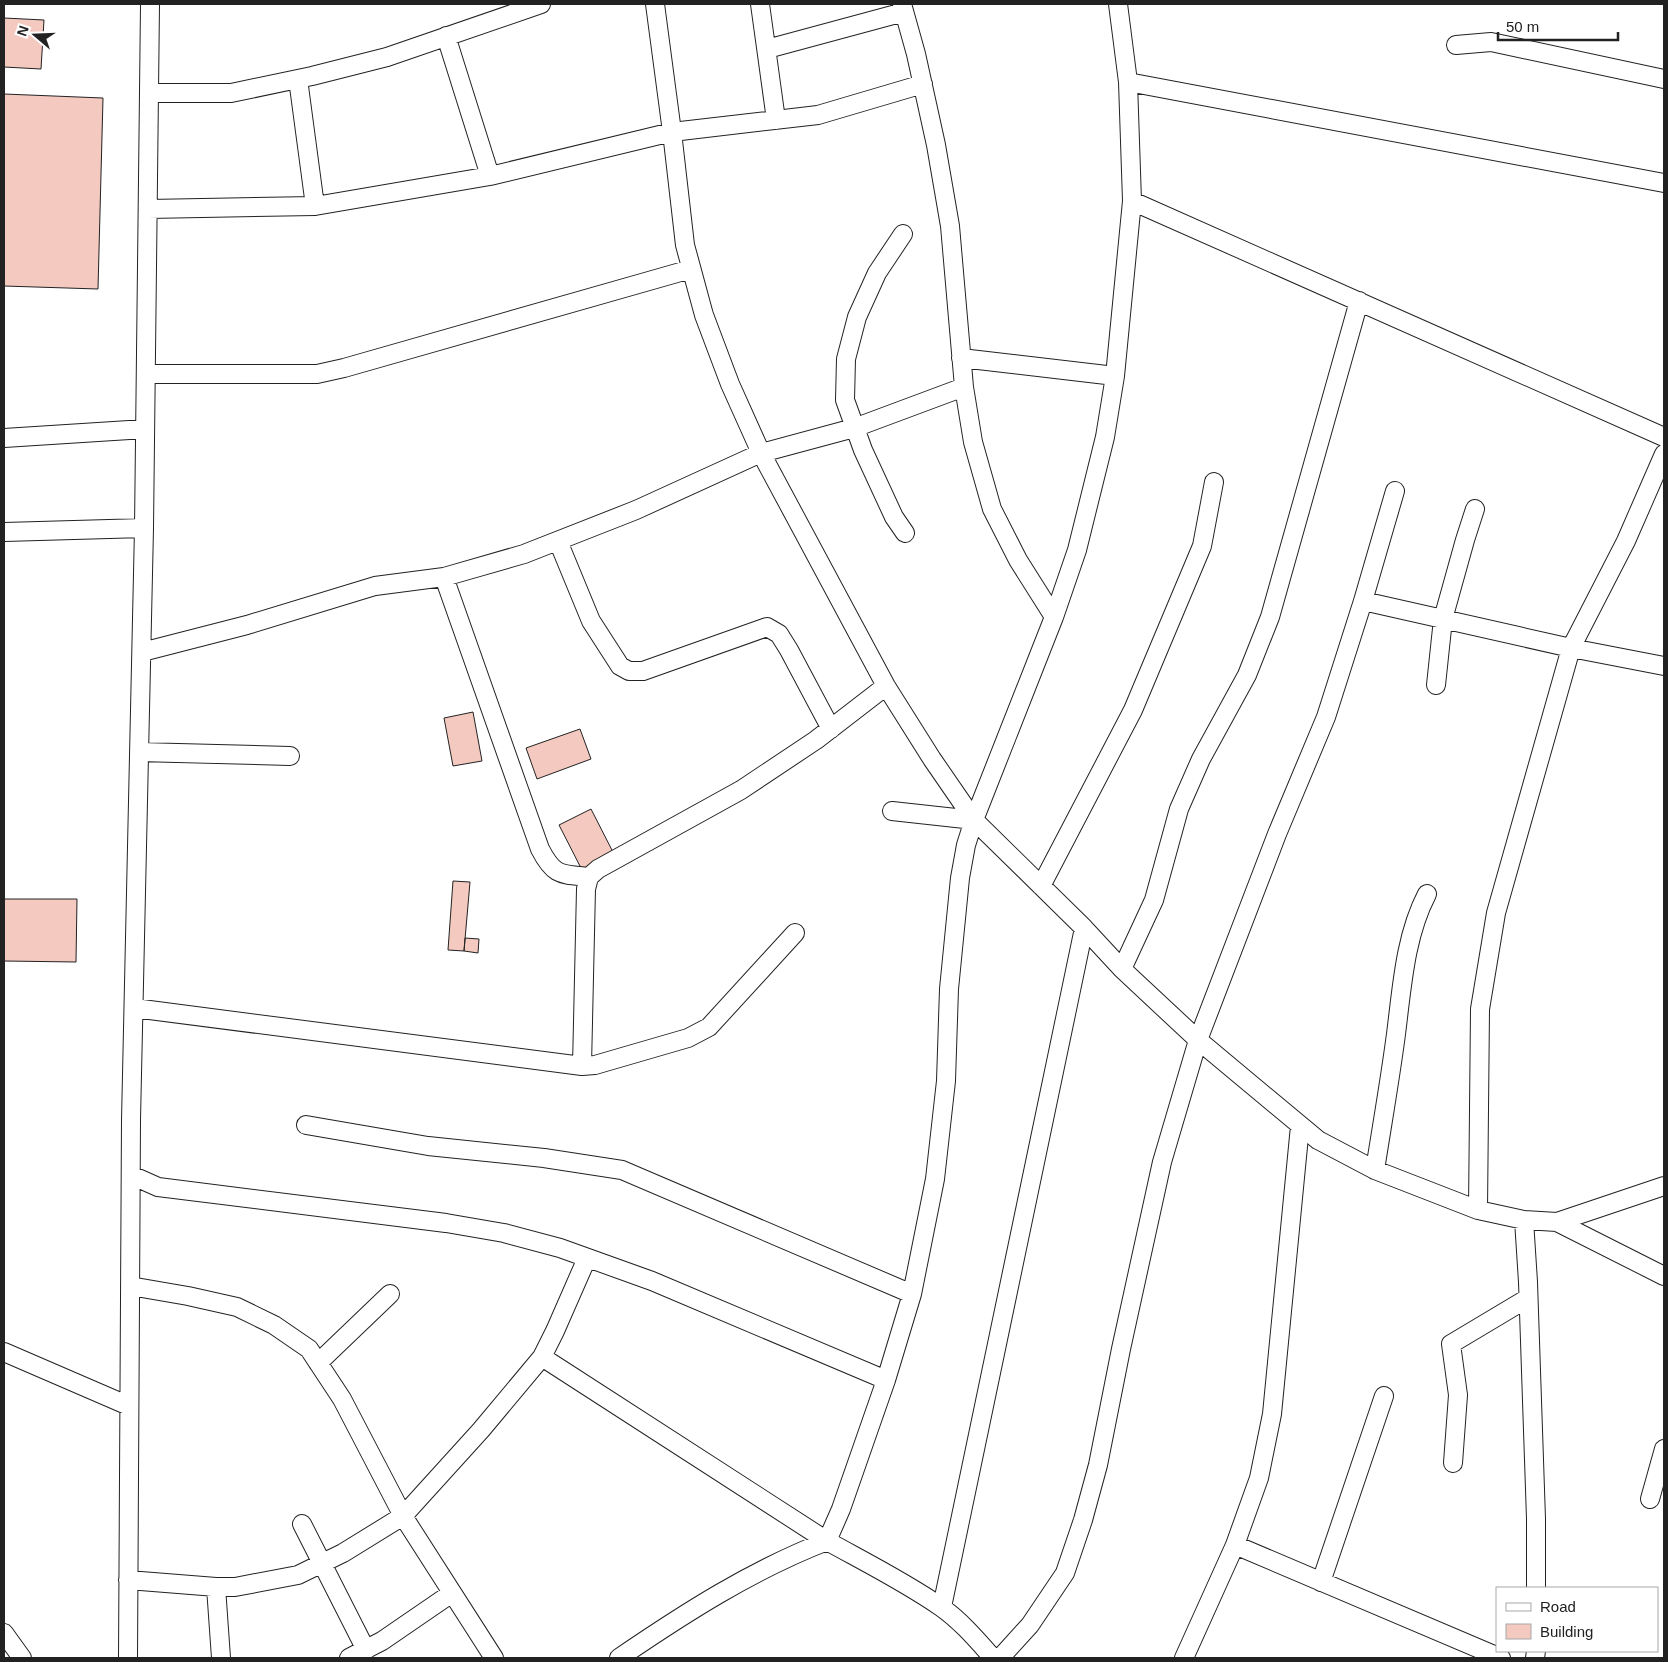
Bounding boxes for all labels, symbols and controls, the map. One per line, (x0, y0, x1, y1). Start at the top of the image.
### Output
north arrow (10, 10, 60, 60)
scale bar (1498, 10, 1618, 42)
text: 50 m (1506, 18, 1539, 35)
text: N (13, 23, 32, 38)
legend (1496, 1587, 1658, 1652)
text: Road (1540, 1598, 1576, 1615)
text: Building (1540, 1623, 1593, 1640)

